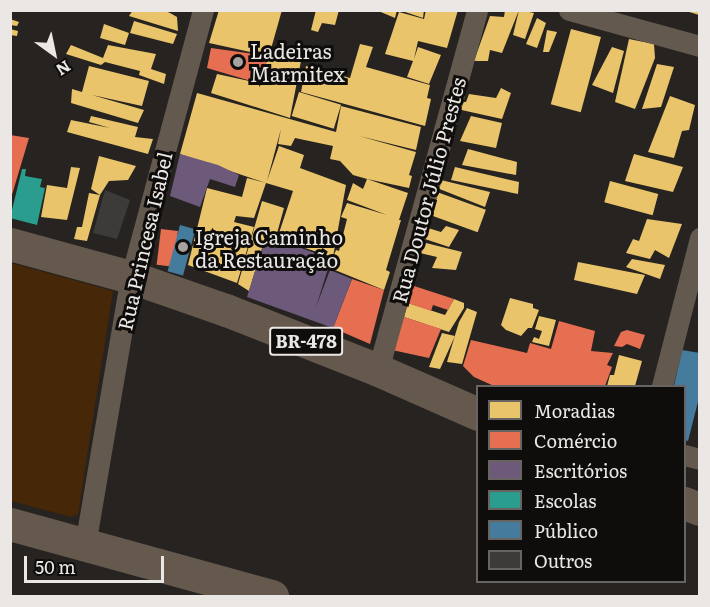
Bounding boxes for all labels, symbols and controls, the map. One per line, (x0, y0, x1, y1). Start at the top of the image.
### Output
north arrow (24, 24, 84, 84)
place label: Ladeiras Marmitex (250, 39, 345, 86)
text: N (52, 55, 76, 83)
marker: Ladeiras Marmitex (231, 55, 245, 69)
street label: Rua Doutor Júlio Prestes (386, 75, 470, 305)
street label: Rua Princesa Isabel (112, 149, 176, 333)
place label: Igreja Caminho da Restauração (195, 224, 343, 271)
marker: Igreja Caminho da Restauração (176, 240, 190, 254)
road number: BR-478 (268, 326, 344, 356)
legend (476, 385, 686, 583)
text: Moradias (534, 397, 615, 424)
text: Comércio (534, 427, 617, 454)
text: Escritórios (534, 457, 627, 484)
text: Escolas (534, 487, 596, 514)
text: Público (534, 517, 598, 544)
scale bar (27, 544, 166, 582)
text: Outros (534, 547, 592, 574)
text: 50 m (35, 553, 76, 580)

